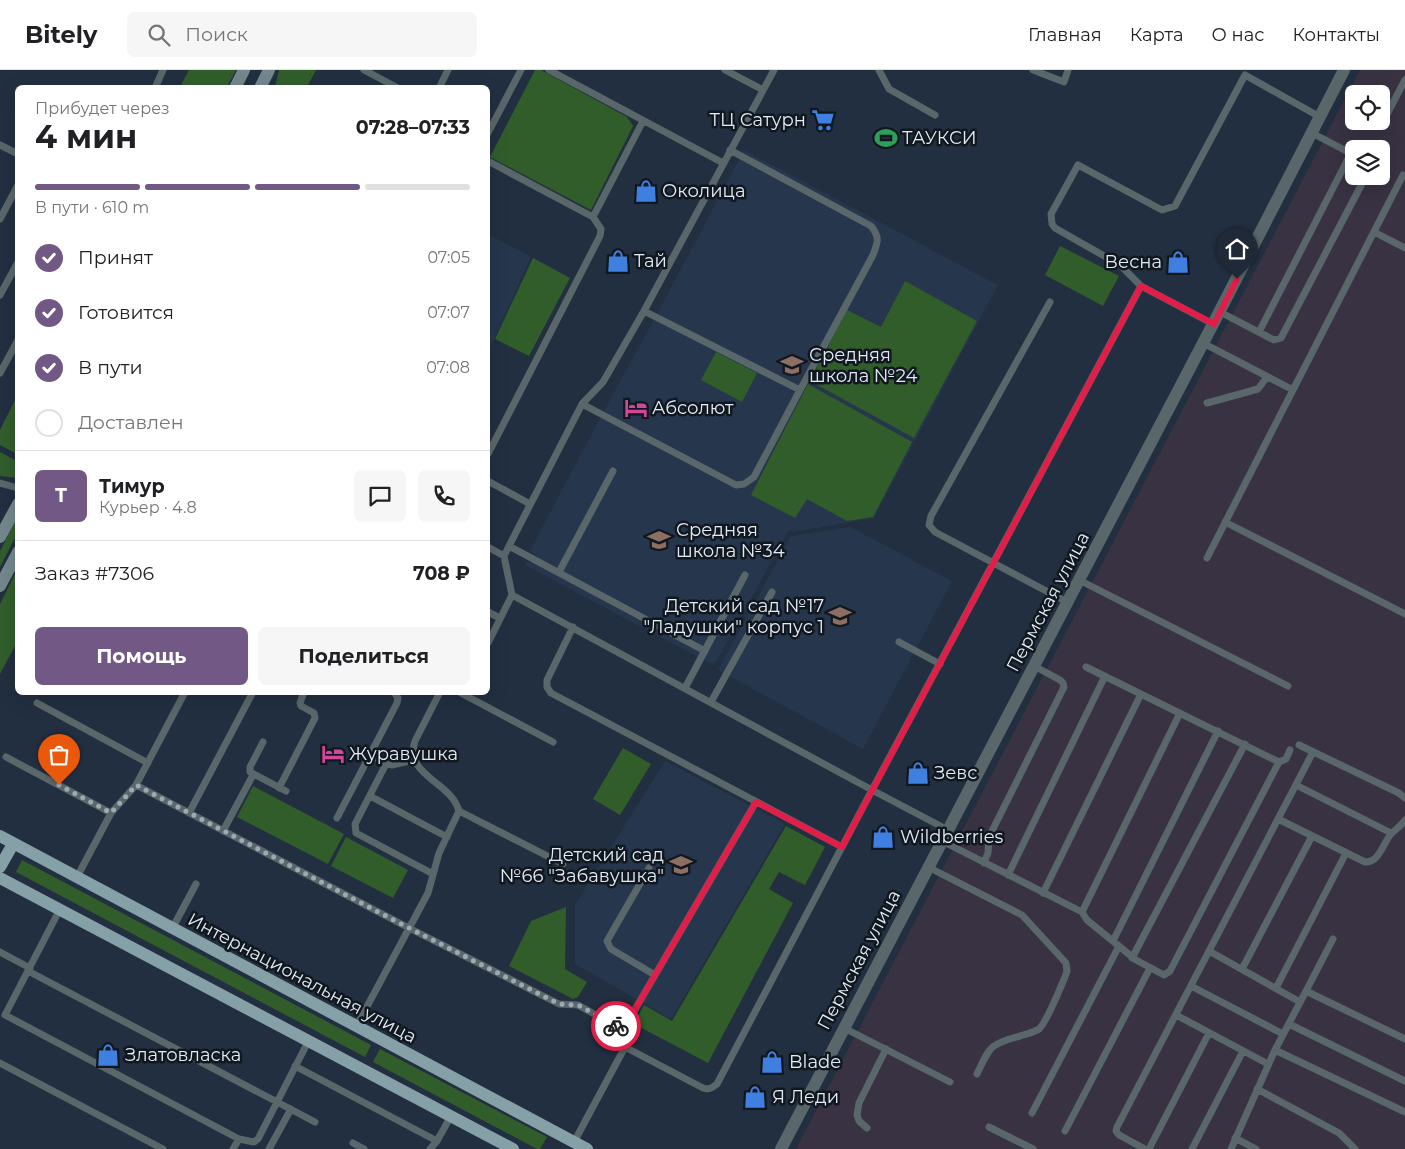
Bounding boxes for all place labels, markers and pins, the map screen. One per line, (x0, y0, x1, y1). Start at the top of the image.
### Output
supermarket icon: ТЦ Сатурн (810, 107, 836, 133)
place label: ТЦ Сатурн (710, 109, 806, 131)
sports icon: ТАУКСИ (873, 125, 899, 151)
place label: ТАУКСИ (902, 127, 977, 149)
shop icon: Околица (633, 178, 659, 204)
place label: Околица (662, 180, 745, 202)
pin (1216, 228, 1258, 279)
shop icon: Тай (605, 248, 631, 274)
shop icon: Весна (1165, 249, 1191, 275)
place label: Тай (634, 250, 667, 272)
place label: Весна (1105, 251, 1162, 273)
place label: Средняя школа №24 (809, 344, 918, 387)
school or university icon: Средняя школа №24 (779, 352, 805, 378)
hotel icon: Абсолют (623, 395, 649, 421)
place label: Абсолют (652, 397, 734, 419)
place label: Средняя школа №34 (676, 519, 785, 562)
school or university icon: Средняя школа №34 (646, 527, 672, 553)
place label: Детский сад №17 "Ладушки" корпус 1 (643, 595, 824, 638)
school or university icon: Детский сад №17 "Ладушки" корпус 1 (827, 603, 853, 629)
pin (38, 734, 80, 785)
hotel icon: Журавушка (320, 741, 346, 767)
place label: Журавушка (349, 743, 458, 765)
shop icon: Зевс (905, 760, 931, 786)
place label: Зевс (934, 762, 977, 784)
shop icon: Wildberries (870, 824, 896, 850)
place label: Wildberries (900, 826, 1004, 848)
place label: Детский сад №66 "Забавушка" (500, 844, 664, 887)
school or university icon: Детский сад №66 "Забавушка" (668, 852, 694, 878)
shop icon: Златовласка (95, 1042, 121, 1068)
place label: Златовласка (125, 1044, 241, 1066)
shop icon: Blade (759, 1049, 785, 1075)
place label: Blade (789, 1051, 841, 1073)
shop icon: Я Леди (742, 1084, 768, 1110)
place label: Я Леди (772, 1086, 839, 1108)

